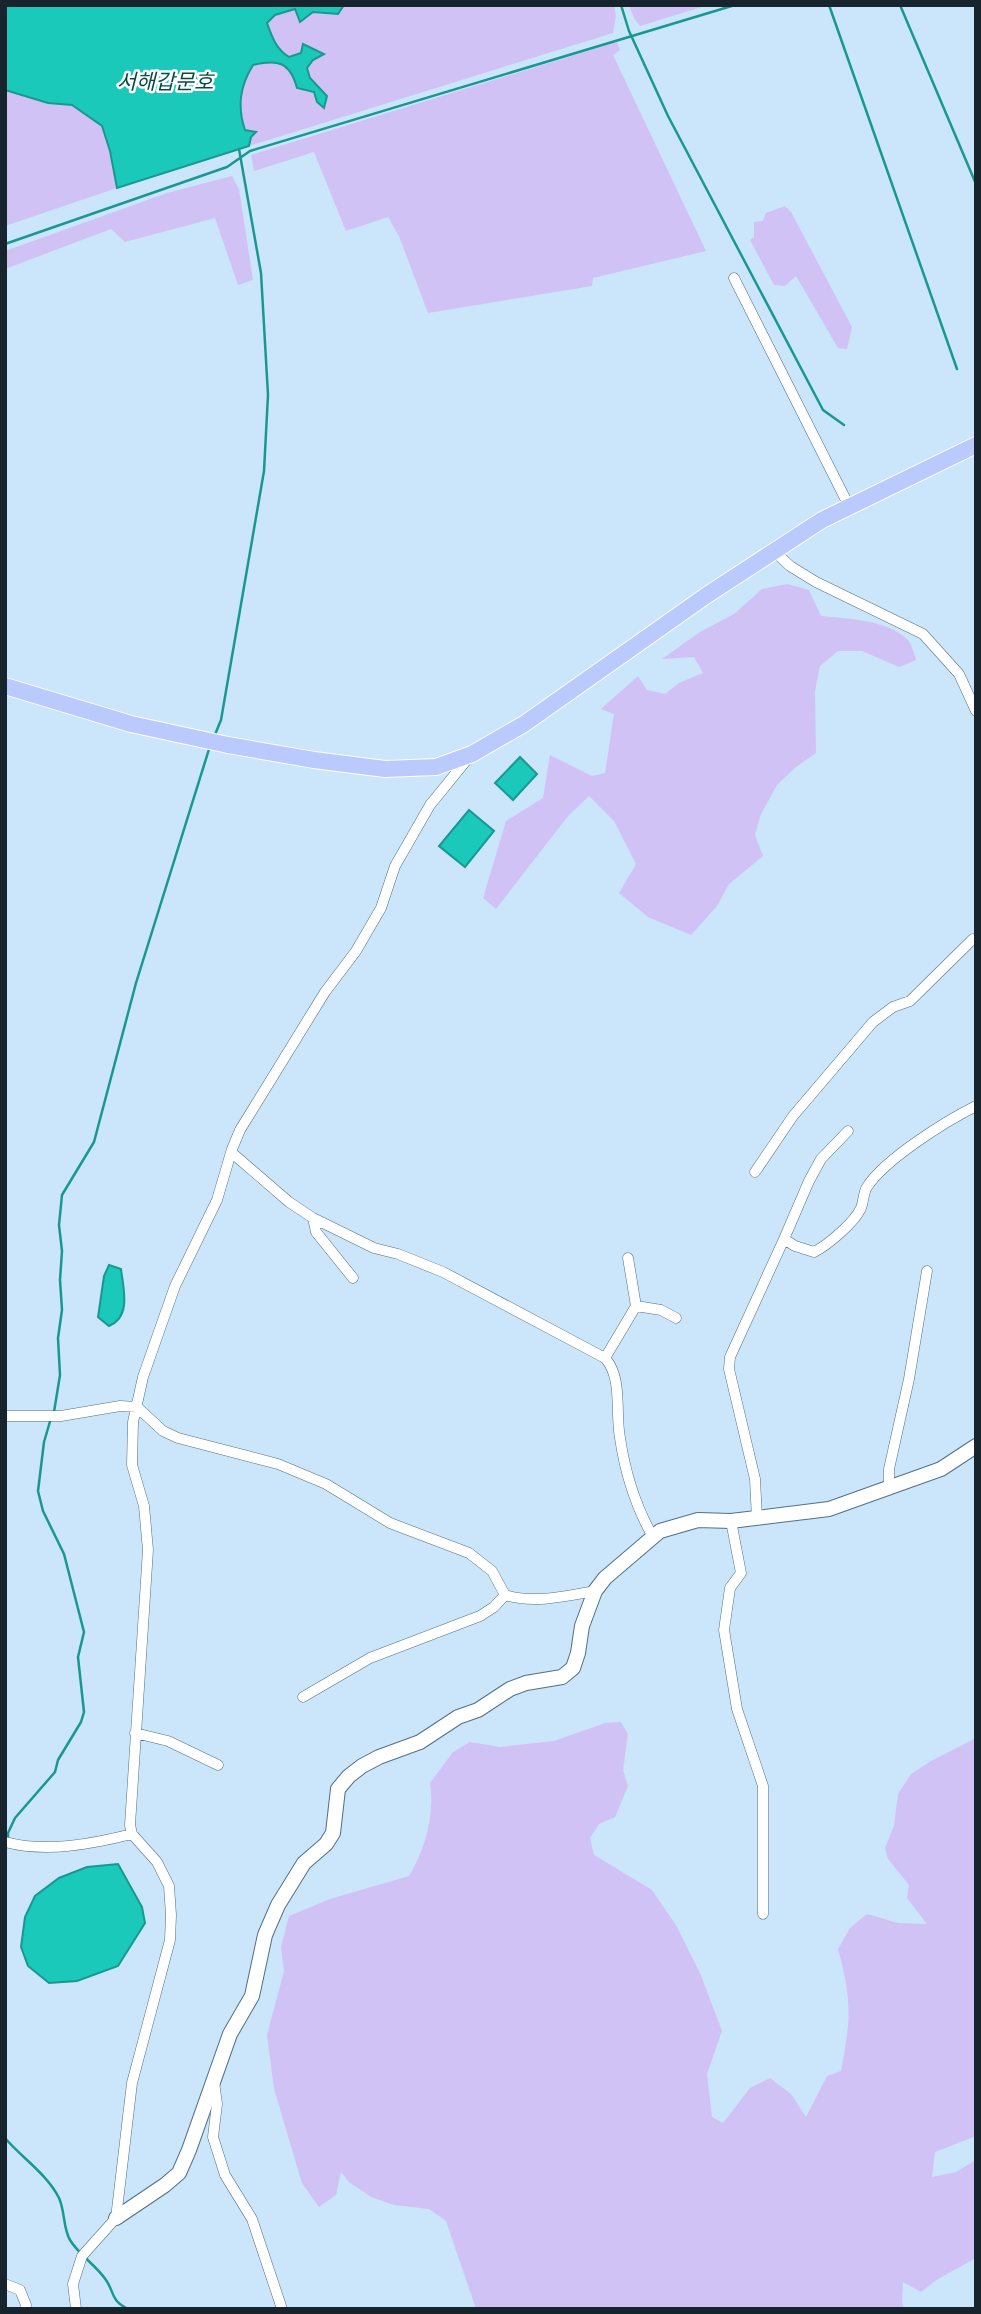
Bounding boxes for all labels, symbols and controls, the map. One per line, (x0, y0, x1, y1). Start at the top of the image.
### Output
water label: 서해갑문호 (117, 70, 215, 95)

